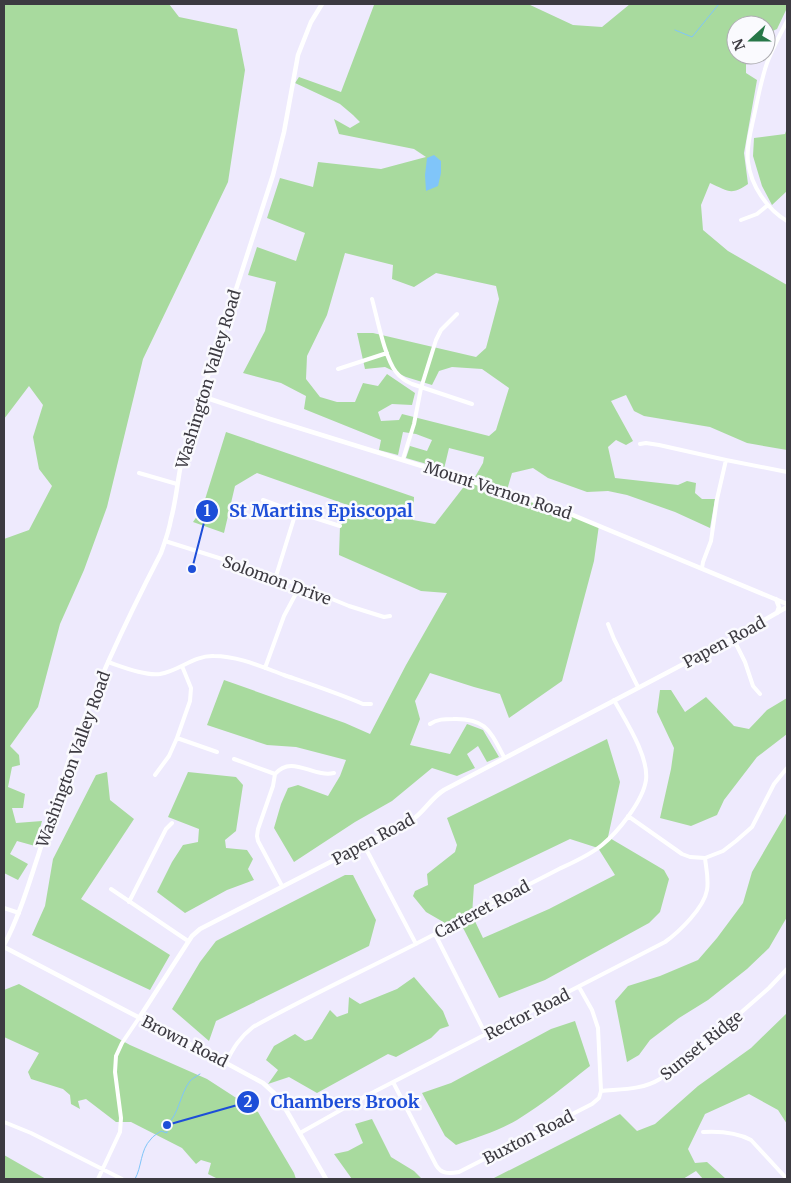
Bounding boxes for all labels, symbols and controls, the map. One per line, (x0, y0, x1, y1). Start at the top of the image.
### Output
north arrow (726, 15, 776, 65)
text: N (728, 36, 749, 53)
street label: Washington Valley Road (171, 287, 245, 472)
street label: Mount Vernon Road (422, 457, 575, 523)
callout: St Martins Episcopal (194, 494, 423, 527)
text: St Martins Episcopal (229, 499, 413, 522)
text: 1 (204, 501, 211, 520)
street label: Solomon Drive (220, 551, 334, 609)
street label: Papen Road (679, 612, 769, 672)
street label: Washington Valley Road (31, 668, 114, 851)
street label: Papen Road (328, 809, 418, 869)
street label: Carteret Road (431, 875, 533, 942)
street label: Rector Road (481, 984, 573, 1044)
street label: Sunset Ridge (656, 1006, 746, 1084)
street label: Brown Road (139, 1011, 232, 1071)
callout: Chambers Brook (236, 1085, 429, 1118)
text: Chambers Brook (271, 1090, 420, 1113)
text: 2 (244, 1092, 253, 1111)
street label: Buxton Road (479, 1105, 577, 1168)

